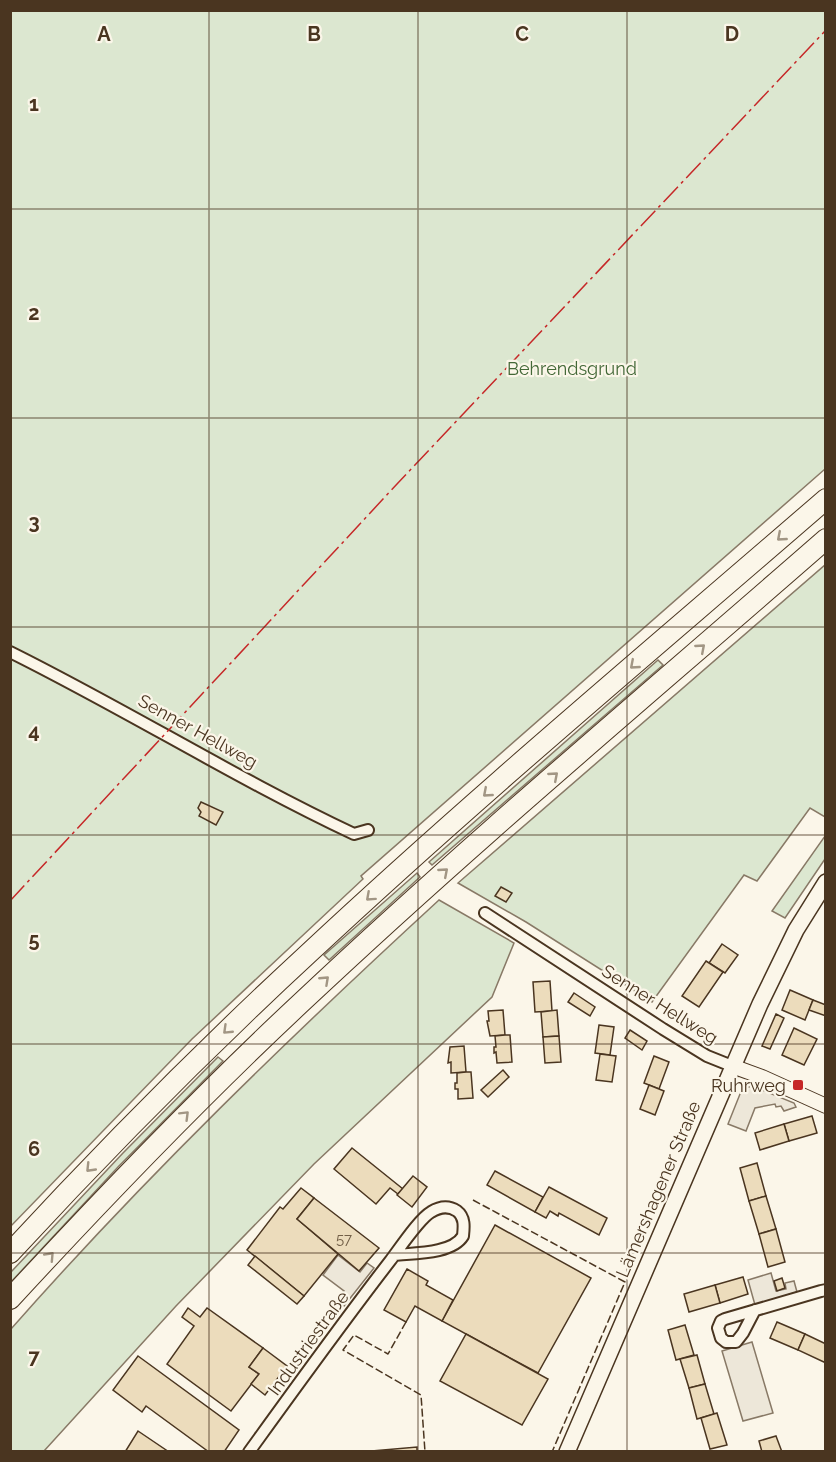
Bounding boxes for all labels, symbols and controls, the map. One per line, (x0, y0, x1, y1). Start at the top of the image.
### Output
text: A (97, 22, 111, 46)
text: B (307, 22, 321, 46)
text: C (515, 22, 529, 46)
text: D (725, 22, 739, 46)
text: 1 (29, 92, 39, 116)
text: 2 (28, 301, 40, 325)
park label: Behrendsgrund (507, 358, 637, 379)
text: 3 (28, 510, 40, 534)
one-way arrow (778, 530, 788, 541)
one-way arrow (694, 644, 705, 655)
one-way arrow (631, 658, 641, 669)
street label: Senner Hellweg (135, 690, 261, 772)
text: 4 (28, 719, 40, 743)
one-way arrow (548, 772, 558, 783)
one-way arrow (484, 786, 494, 797)
one-way arrow (437, 868, 448, 879)
one-way arrow (366, 890, 377, 901)
text: 5 (28, 928, 40, 952)
street label: Senner Hellweg (598, 960, 722, 1048)
one-way arrow (319, 976, 329, 987)
one-way arrow (224, 1023, 234, 1034)
place label: Ruhrweg (711, 1075, 786, 1096)
marker: Ruhrweg (791, 1078, 805, 1092)
street label: Lämershagener Straße (611, 1097, 705, 1280)
one-way arrow (178, 1112, 189, 1122)
text: 6 (28, 1137, 40, 1161)
one-way arrow (86, 1161, 97, 1172)
house number: 57 (336, 1230, 352, 1248)
one-way arrow (43, 1252, 54, 1263)
street label: Industriestraße (263, 1286, 353, 1399)
text: 7 (28, 1345, 40, 1369)

